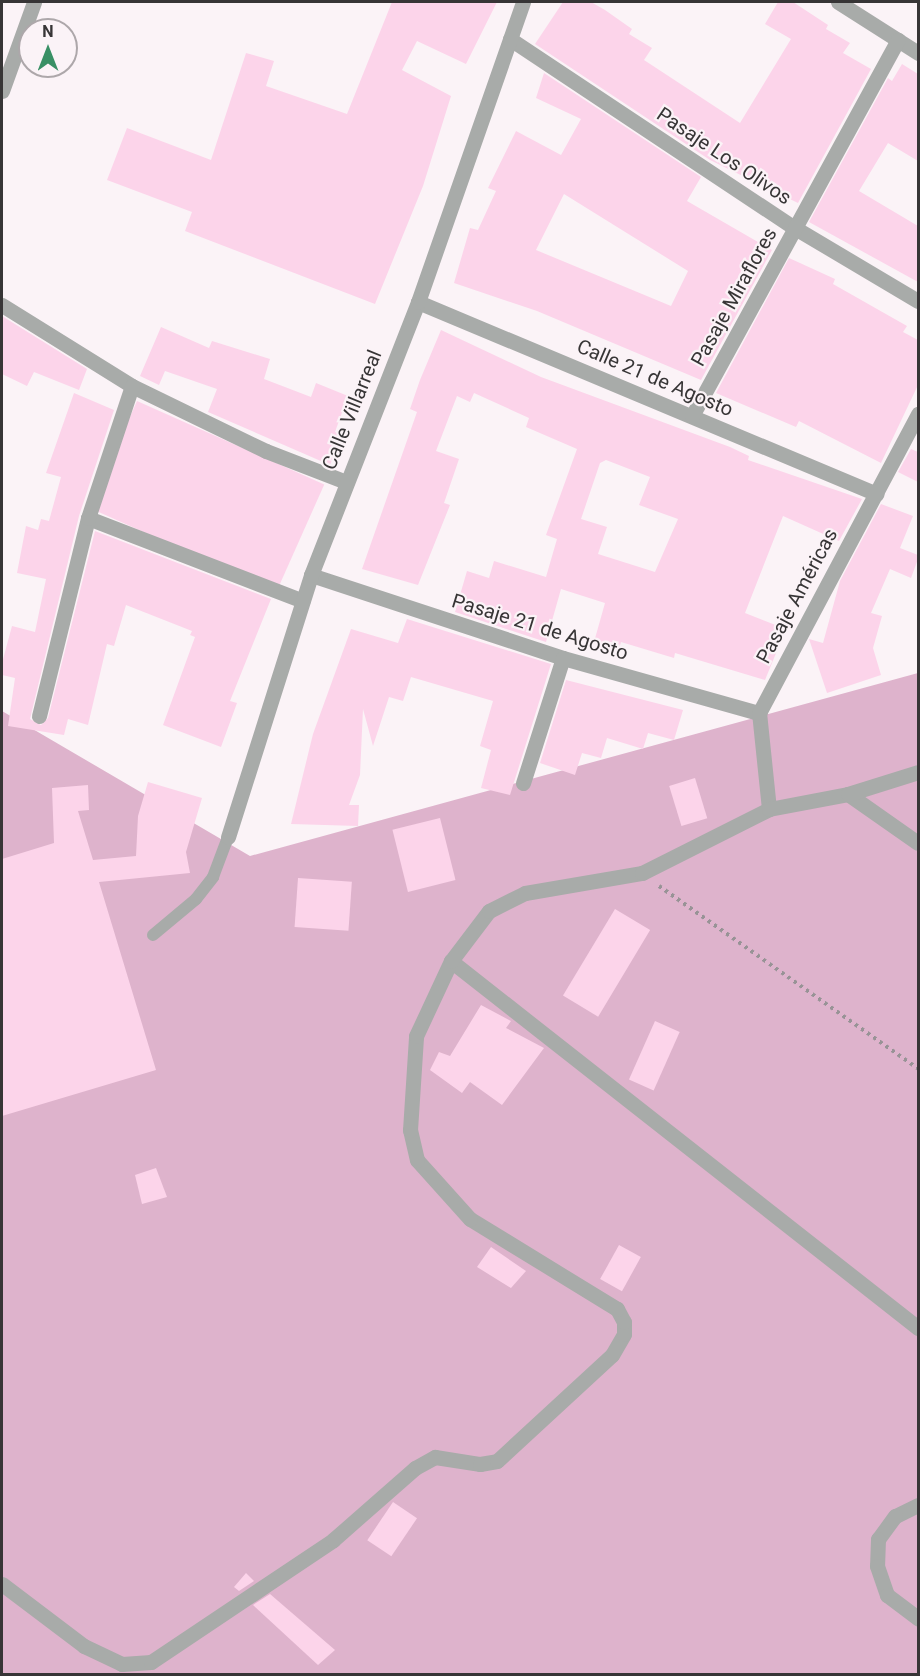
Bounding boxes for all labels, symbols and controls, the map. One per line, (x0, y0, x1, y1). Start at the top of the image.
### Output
north arrow (18, 18, 78, 78)
text: N (42, 22, 54, 41)
street label: Pasaje Los Olivos (652, 102, 796, 210)
street label: Pasaje Miraflores (686, 223, 782, 371)
street label: Calle 21 de Agosto (573, 334, 737, 422)
street label: Calle Villarreal (317, 347, 387, 473)
street label: Pasaje Américas (751, 524, 843, 668)
street label: Pasaje 21 de Agosto (449, 589, 631, 665)

